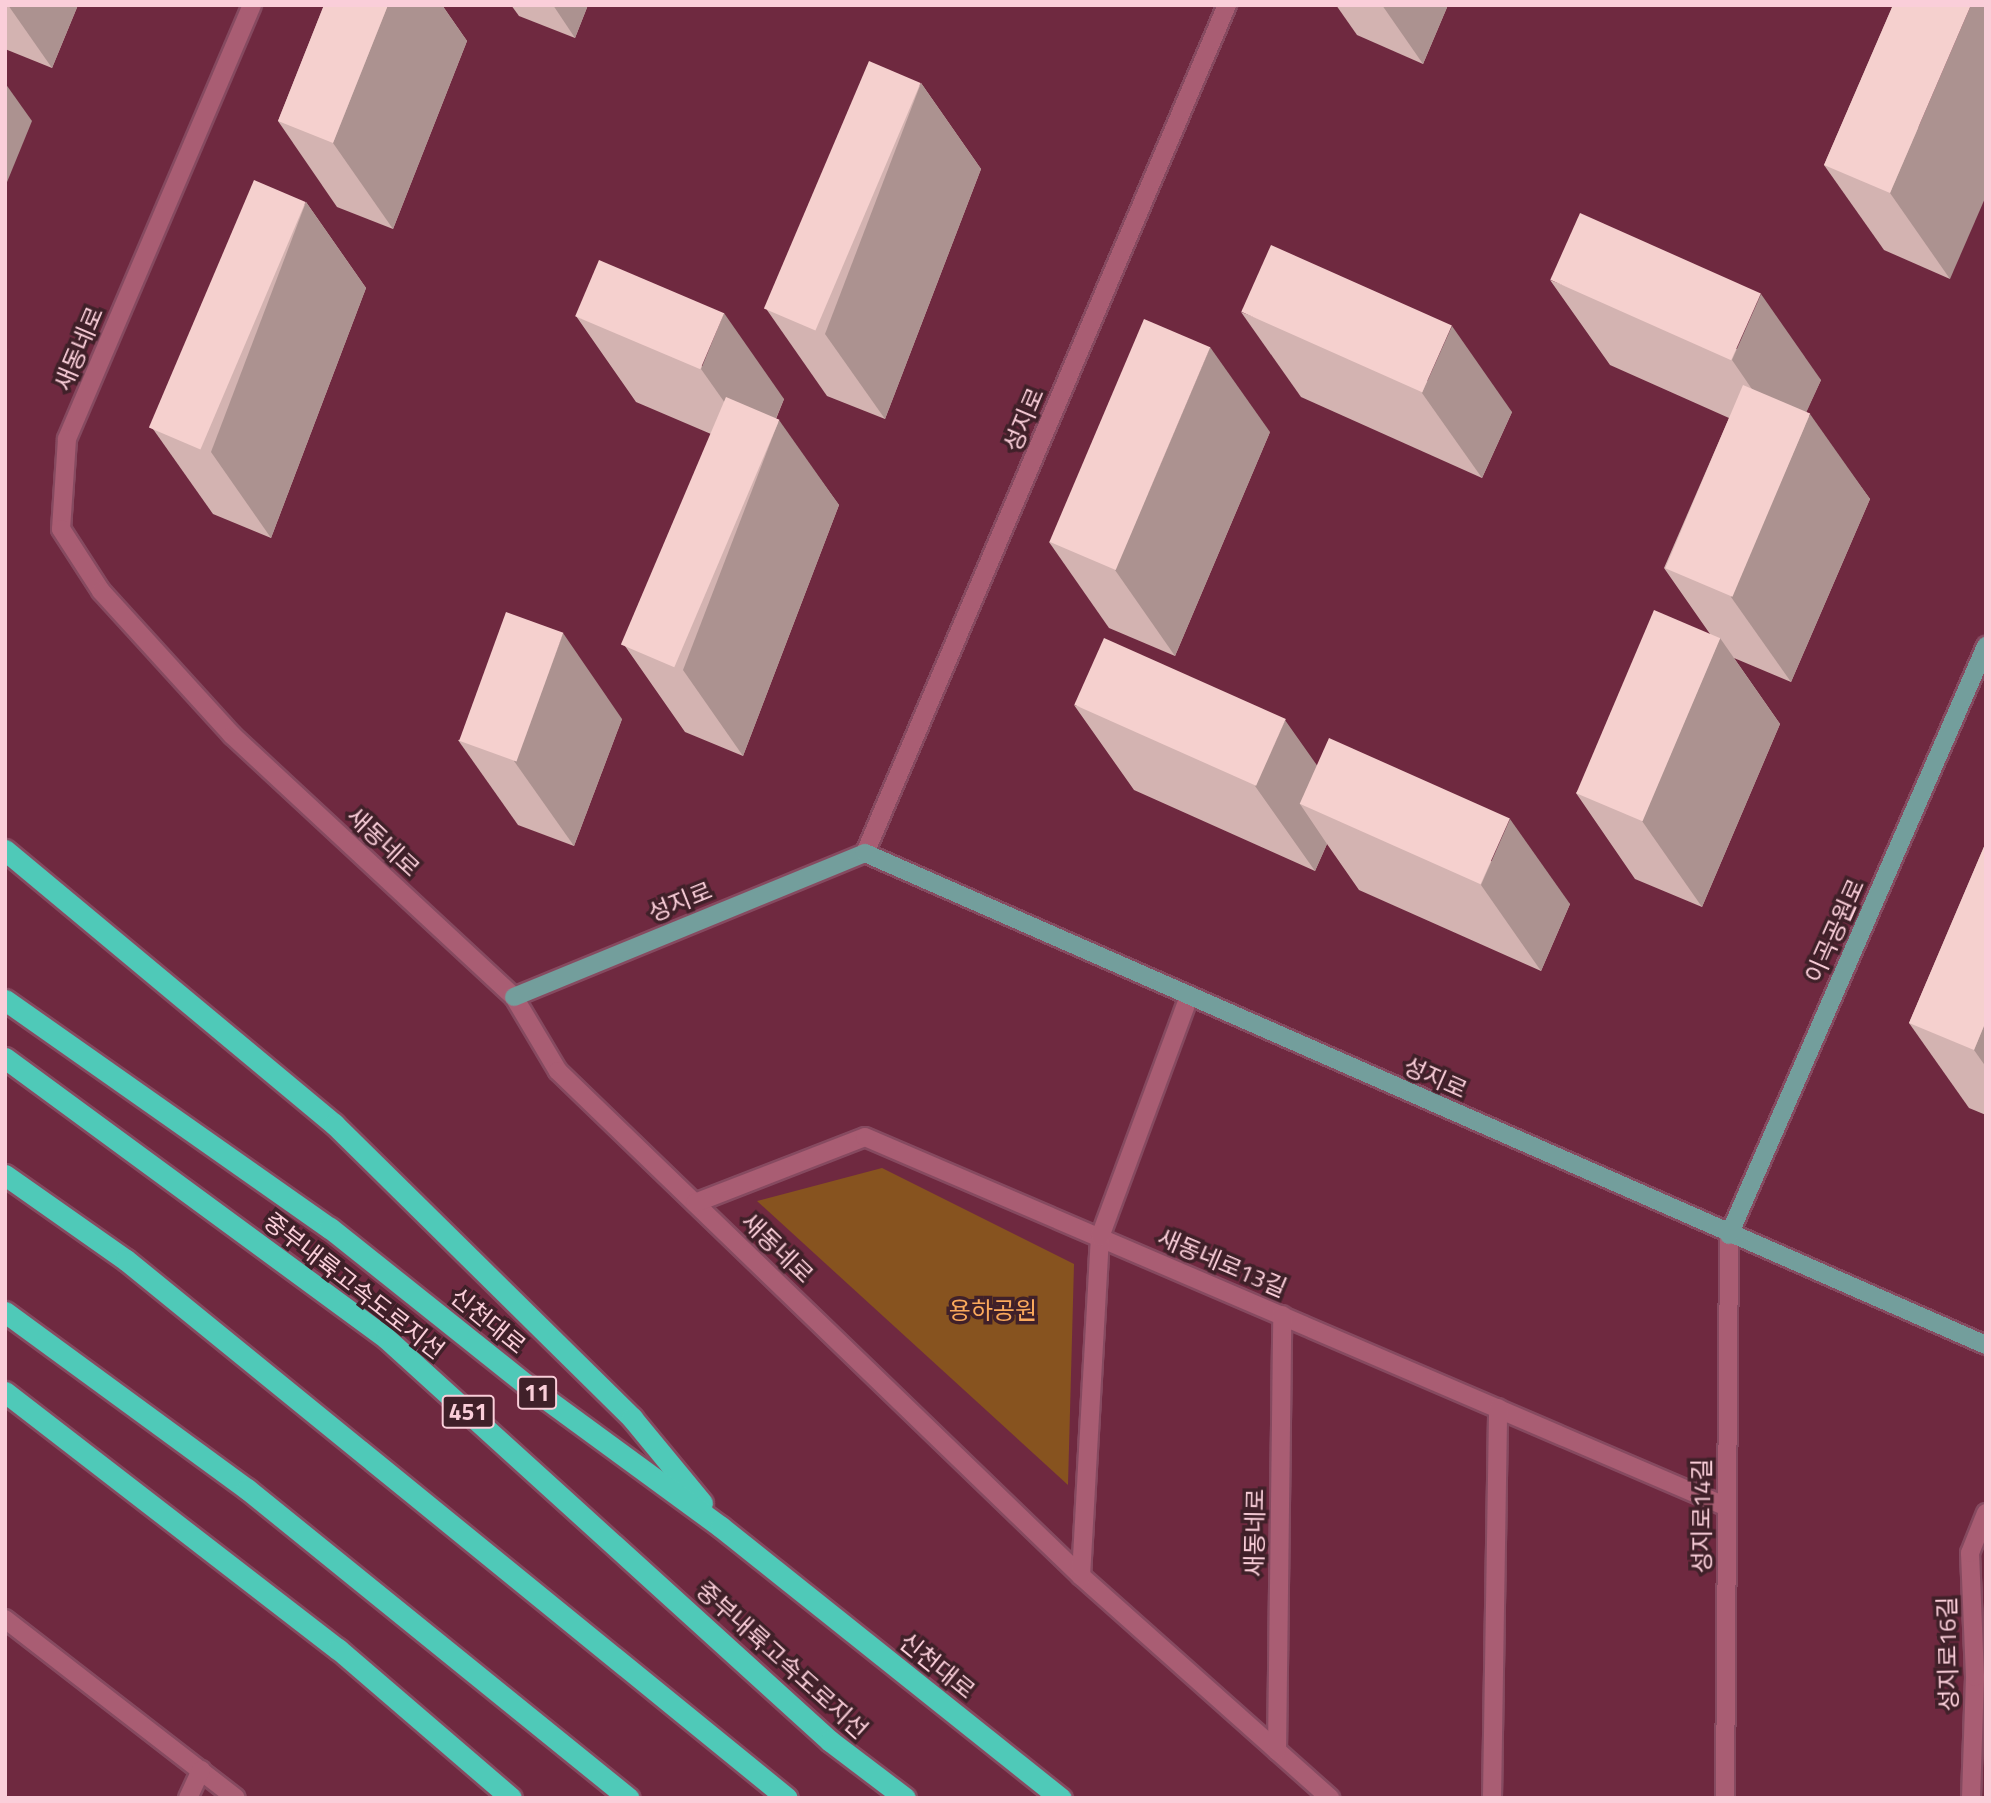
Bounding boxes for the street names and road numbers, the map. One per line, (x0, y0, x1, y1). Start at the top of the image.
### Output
street label: 새동네로 (48, 303, 110, 395)
street label: 성지로 (998, 384, 1050, 456)
street label: 새동네로 (341, 801, 425, 883)
street label: 이곡공원로 (1799, 875, 1871, 987)
street label: 성지로 (644, 876, 716, 928)
street label: 성지로 (1399, 1051, 1471, 1105)
street label: 중부내륙고속도로지선 (258, 1207, 450, 1365)
street label: 새동네로 (735, 1207, 819, 1289)
street label: 새동네로13길 (1153, 1223, 1291, 1303)
street label: 신천대로 (445, 1282, 531, 1360)
road number: 11 (516, 1374, 558, 1412)
road number: 451 (440, 1392, 496, 1432)
street label: 성지로14길 (1688, 1458, 1716, 1574)
street label: 새동네로 (1240, 1489, 1270, 1577)
street label: 중부내륙고속도로지선 (690, 1575, 874, 1745)
street label: 성지로16길 (1933, 1596, 1963, 1712)
street label: 신천대로 (894, 1627, 980, 1705)

